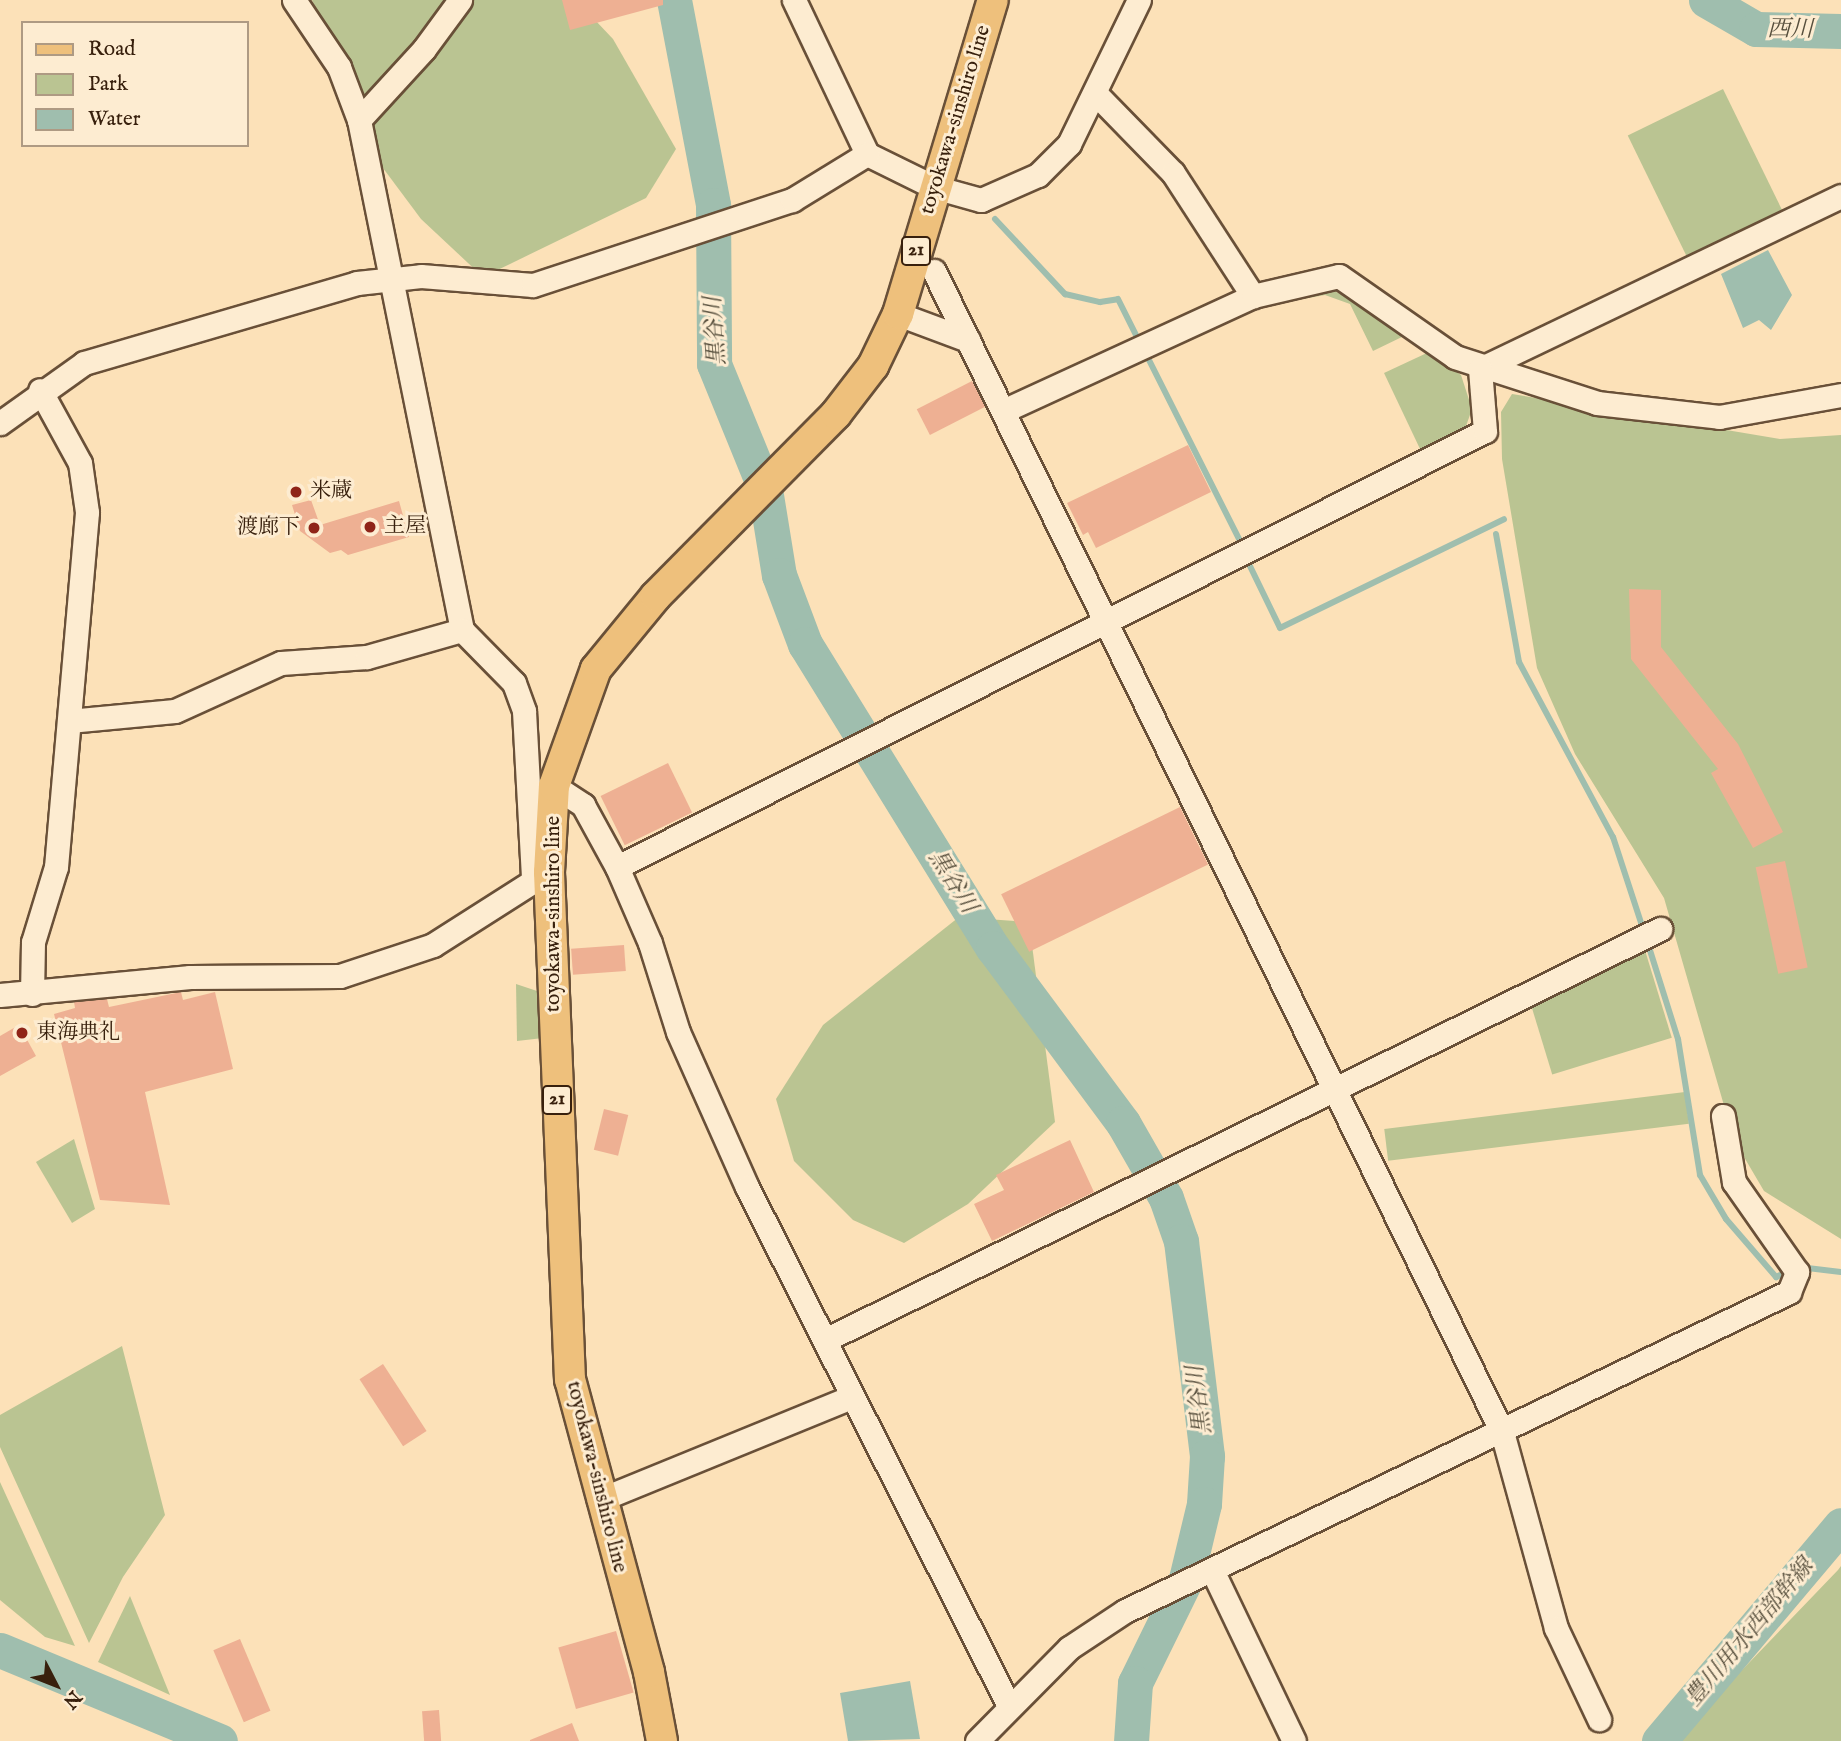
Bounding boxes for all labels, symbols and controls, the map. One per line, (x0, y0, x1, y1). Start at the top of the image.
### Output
water label: 西川 (1767, 16, 1813, 44)
legend (21, 21, 248, 147)
street label: toyokawa-sinshiro line (915, 22, 997, 218)
text: Road (88, 36, 135, 63)
text: Park (88, 71, 128, 98)
text: Water (88, 106, 140, 133)
road number: 21 (900, 235, 932, 266)
water label: 黒谷川 (700, 296, 732, 366)
place label: 米蔵 (310, 479, 352, 505)
marker: 米蔵 (288, 484, 304, 500)
place label: 主屋 (384, 514, 426, 540)
place label: 渡廊下 (237, 515, 300, 541)
marker: 主屋 (362, 519, 378, 535)
marker: 渡廊下 (306, 520, 322, 536)
street label: toyokawa-sinshiro line (541, 816, 567, 1012)
water label: 黒谷川 (922, 845, 982, 919)
place label: 東海典礼 (36, 1020, 120, 1046)
marker: 東海典礼 (14, 1025, 30, 1041)
road number: 21 (541, 1084, 573, 1116)
water label: 黒谷川 (1182, 1364, 1218, 1436)
street label: toyokawa-sinshiro line (560, 1379, 632, 1575)
water label: 豊川用水西部幹線 (1680, 1554, 1820, 1712)
north arrow (21, 1650, 91, 1720)
text: N (57, 1685, 86, 1713)

